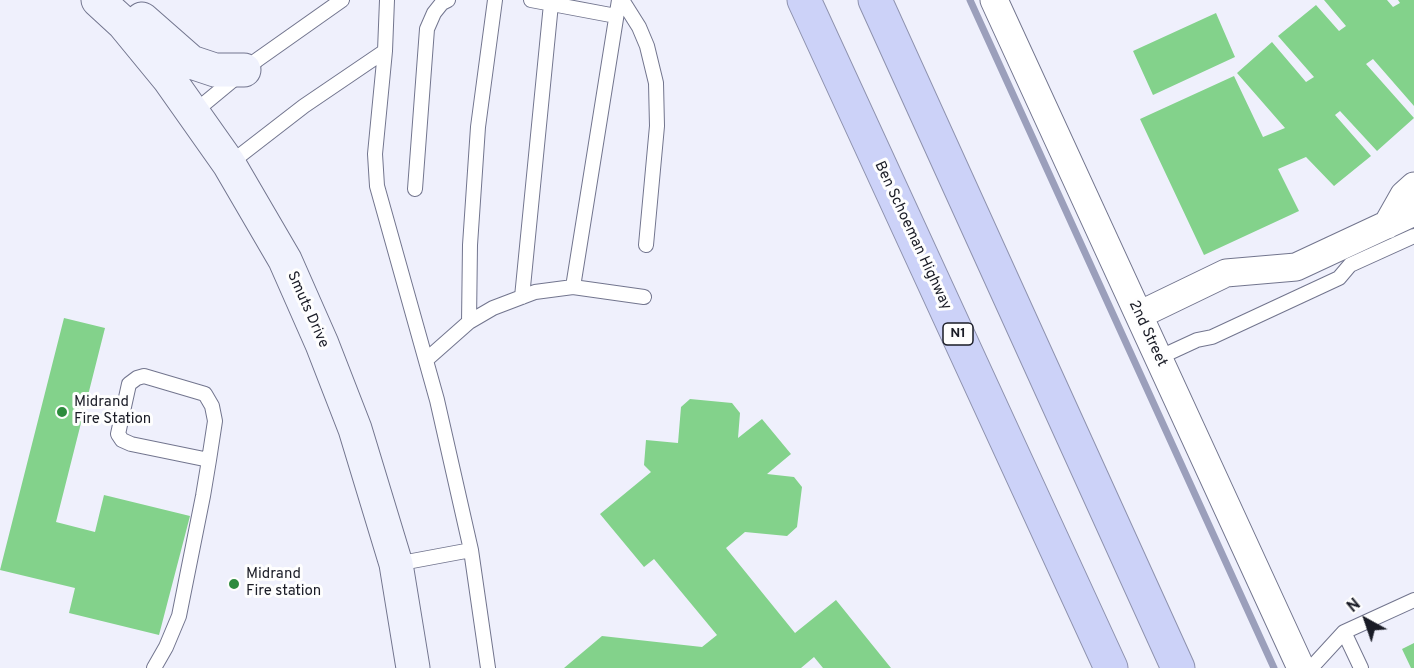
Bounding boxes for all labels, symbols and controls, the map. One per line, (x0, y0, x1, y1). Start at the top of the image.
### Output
street label: Ben Schoeman Highway (870, 159, 954, 313)
street label: Smuts Drive (282, 269, 332, 351)
street label: 2nd Street (1124, 298, 1170, 370)
road number: N1 (943, 323, 973, 345)
place label: Midrand Fire Station (74, 394, 151, 429)
marker: Midrand Fire Station (55, 405, 69, 419)
place label: Midrand Fire station (246, 566, 321, 601)
marker: Midrand Fire station (227, 577, 241, 591)
north arrow (1336, 590, 1396, 650)
text: N (1344, 595, 1365, 618)

